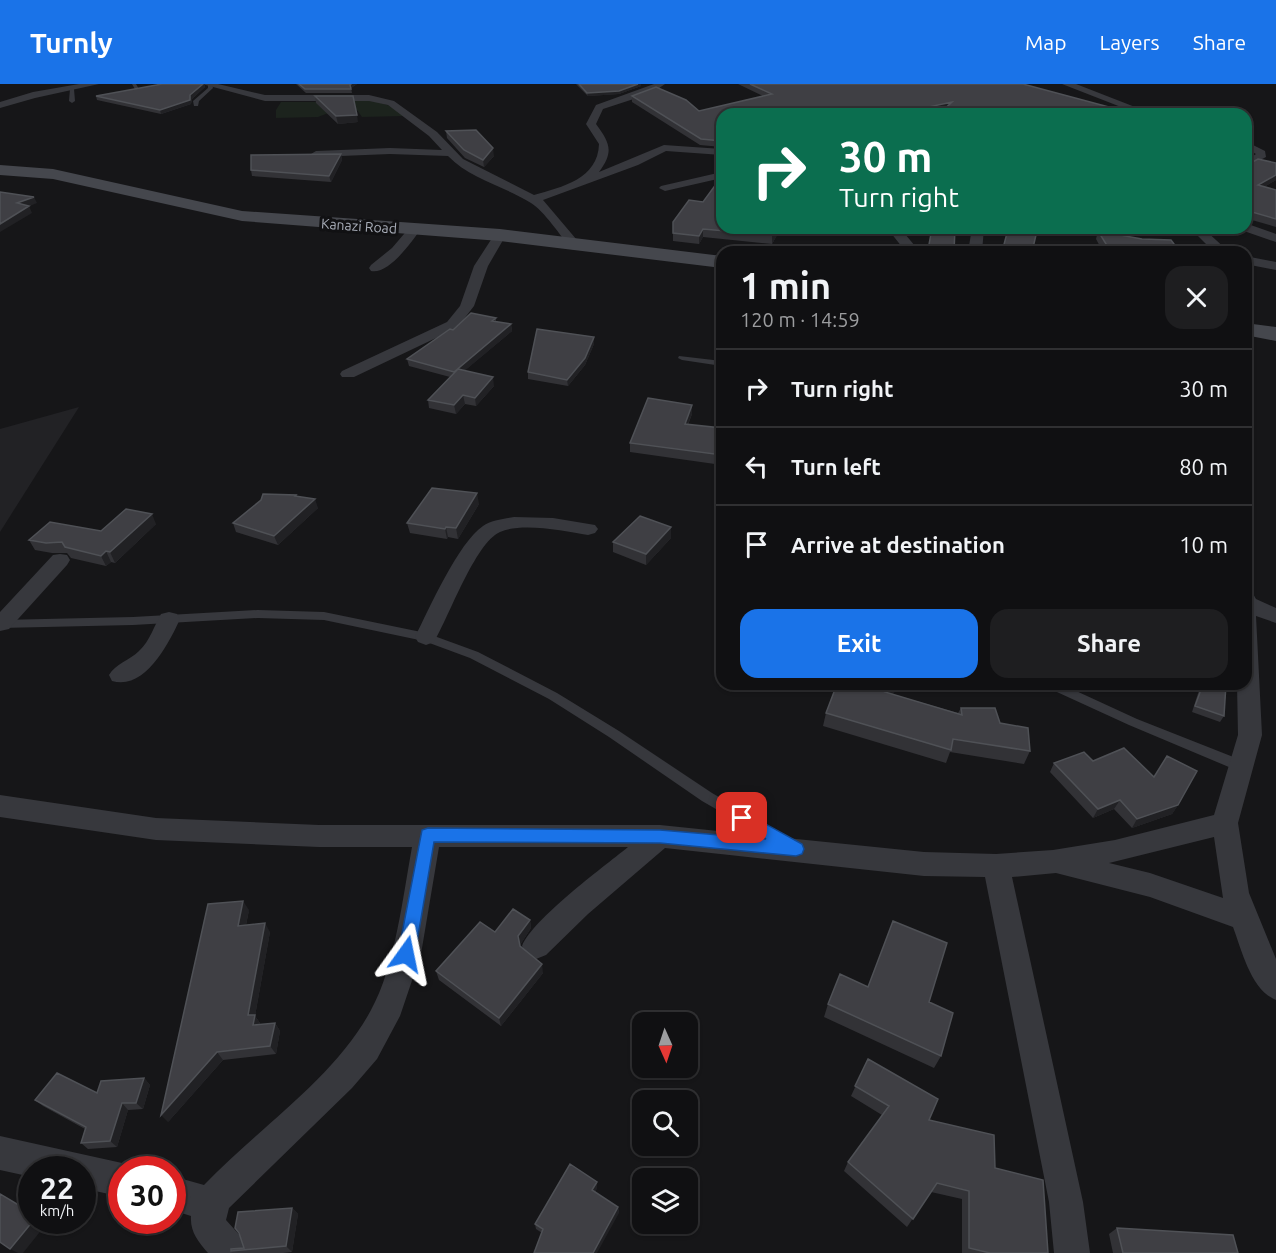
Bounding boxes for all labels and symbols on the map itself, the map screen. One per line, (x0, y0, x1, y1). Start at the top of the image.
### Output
street label: Kanazi Road (320, 215, 398, 237)
pin (716, 792, 767, 843)
position arrow (374, 922, 438, 986)
north arrow (632, 1012, 698, 1078)
speed limit sign: 30 (108, 1156, 186, 1234)

